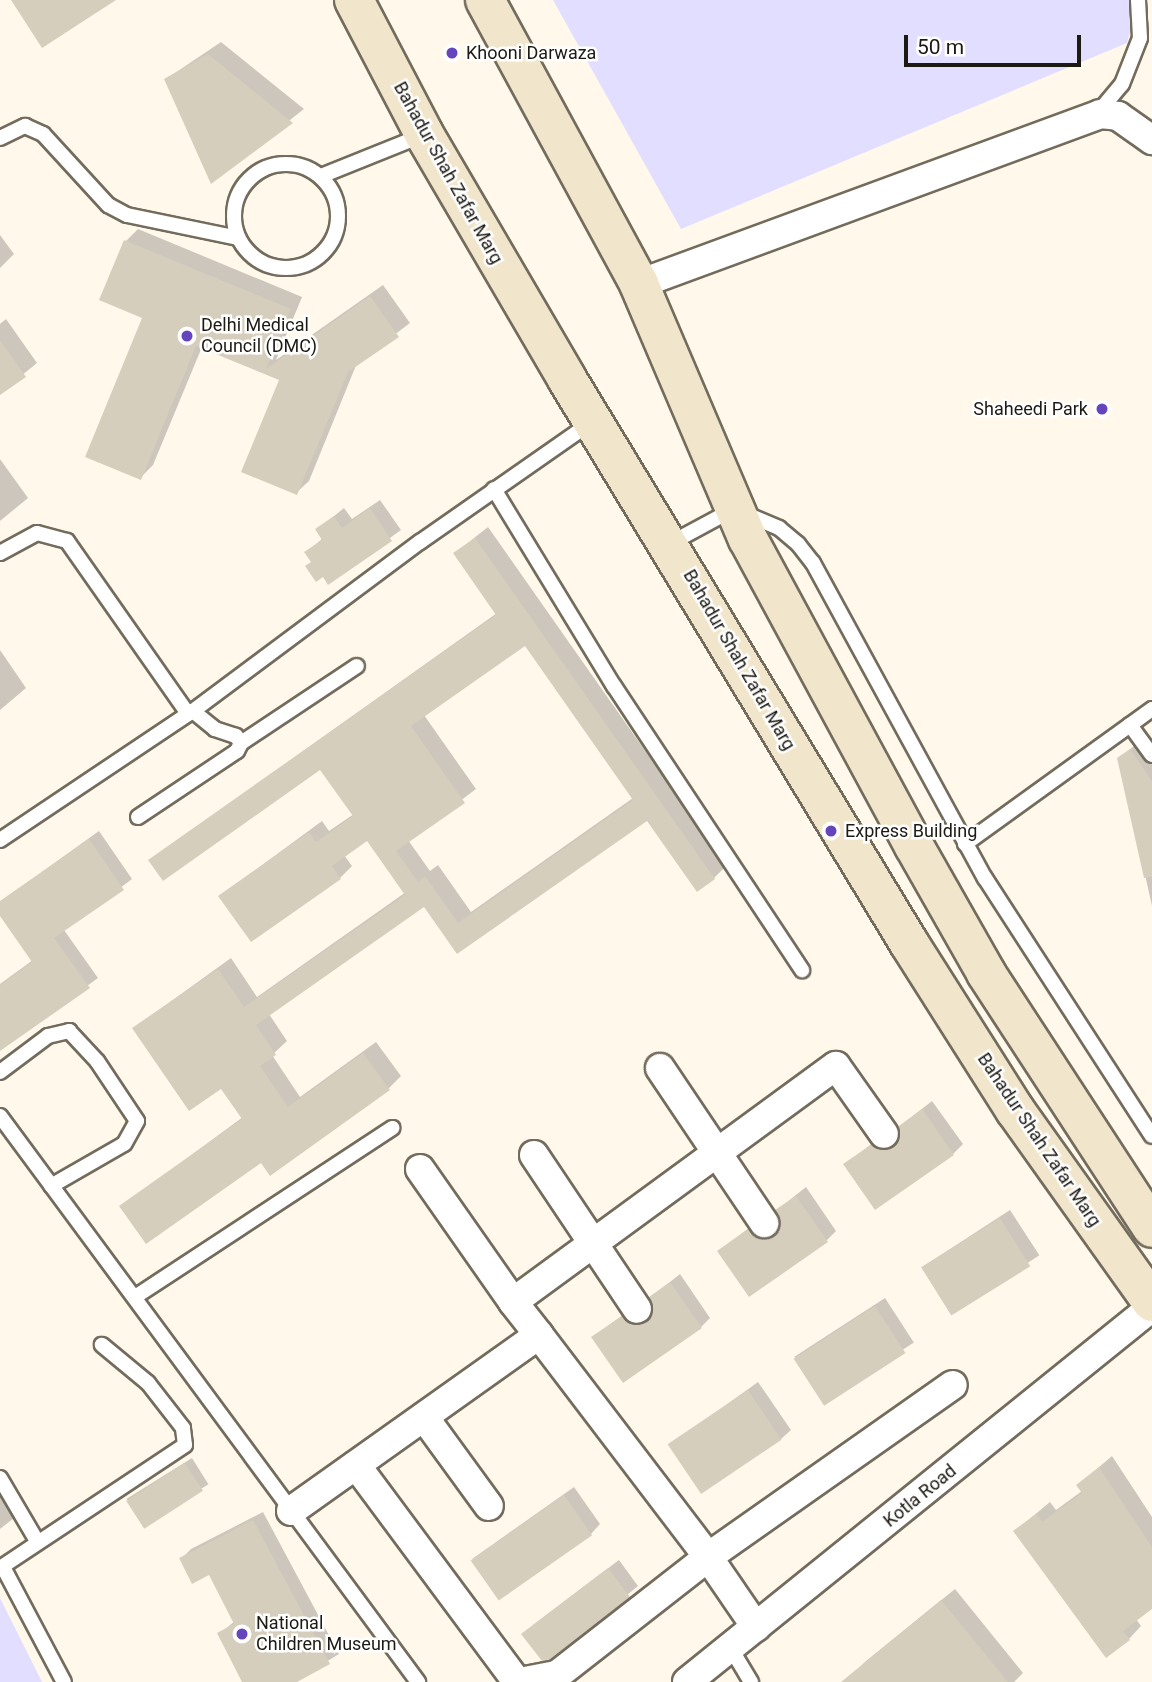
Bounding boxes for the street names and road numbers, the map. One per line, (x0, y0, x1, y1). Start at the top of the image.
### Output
street label: Bahadur Shah Zafar Marg (389, 78, 507, 268)
street label: Bahadur Shah Zafar Marg (678, 566, 800, 754)
street label: Bahadur Shah Zafar Marg (973, 1049, 1105, 1231)
street label: Kotla Road (879, 1460, 961, 1532)

